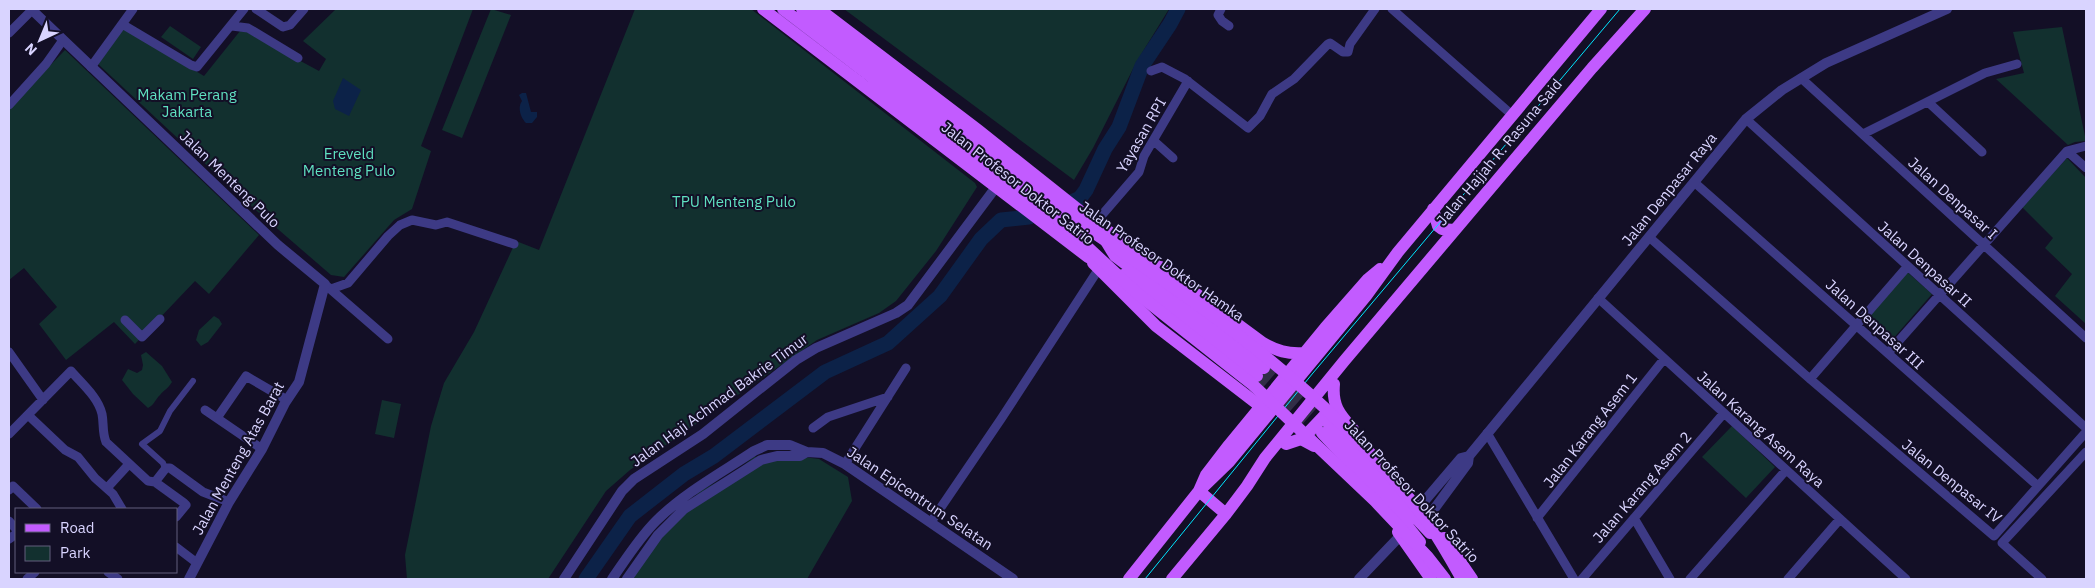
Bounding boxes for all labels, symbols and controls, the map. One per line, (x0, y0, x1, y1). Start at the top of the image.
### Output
north arrow (15, 15, 65, 65)
text: N (21, 39, 41, 59)
street label: Jalan Hajjah R. Rasuna Said (1432, 75, 1566, 229)
park label: Makam Perang Jakarta (137, 85, 237, 121)
street label: Yayasan RPI (1112, 94, 1170, 176)
street label: Jalan Profesor Doktor Satrio (938, 117, 1098, 249)
street label: Jalan Menteng Pulo (176, 126, 284, 232)
street label: Jalan Denpasar Raya (1617, 128, 1721, 250)
park label: Ereveld Menteng Pulo (303, 144, 395, 180)
street label: Jalan Denpasar I (1904, 153, 2002, 243)
park label: TPU Menteng Pulo (672, 192, 796, 211)
street label: Jalan Profesor Doktor Hamka (1076, 197, 1248, 325)
street label: Jalan Denpasar II (1874, 217, 1976, 311)
street label: Jalan Denpasar III (1822, 275, 1928, 373)
street label: Jalan Haji Achmad Bakrie Timur (627, 329, 812, 471)
street label: Jalan Karang Asem Raya (1693, 367, 1829, 491)
street label: Jalan Karang Asem 1 (1539, 368, 1641, 492)
street label: Jalan Menteng Atas Barat (188, 378, 288, 538)
street label: Jalan Profesor Doktor Satrio (1341, 415, 1483, 567)
street label: Jalan Karang Asem 2 (1588, 427, 1696, 547)
street label: Jalan Denpasar IV (1898, 435, 2006, 527)
street label: Jalan Epicentrum Selatan (843, 442, 997, 554)
legend (15, 508, 178, 573)
text: Road (60, 518, 95, 537)
text: Park (60, 543, 90, 562)

